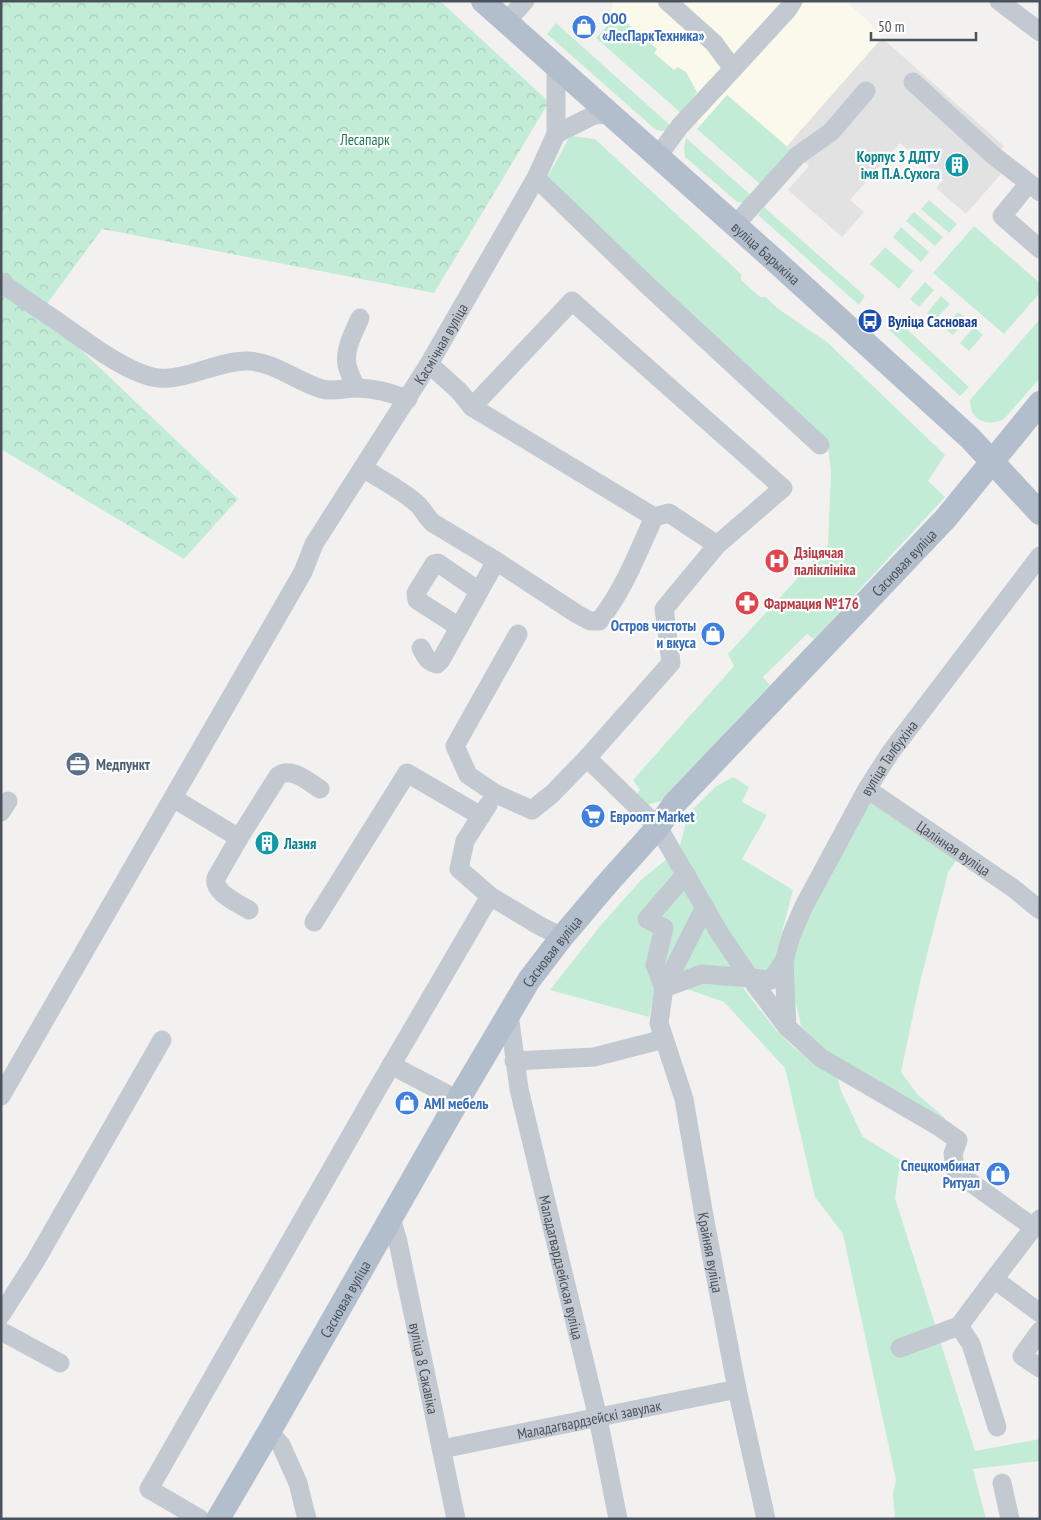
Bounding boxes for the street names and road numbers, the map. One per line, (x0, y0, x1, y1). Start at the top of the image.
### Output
street label: вуліца Барыкіна (728, 217, 804, 289)
street label: Касмічная вуліца (409, 299, 472, 388)
street label: Сасновая вуліца (867, 525, 940, 600)
street label: вуліца Талбухіна (856, 716, 921, 799)
street label: Цалінная вуліца (913, 816, 995, 880)
street label: Сасновая вуліца (518, 911, 586, 990)
street label: Маладагвардзейская вуліца (535, 1193, 588, 1341)
street label: Крайняя вуліца (694, 1211, 728, 1294)
street label: Сасновая вуліца (315, 1257, 374, 1341)
street label: вуліца 8 Сакавіка (406, 1321, 443, 1415)
street label: Маладагвардзейскі завулак (515, 1395, 663, 1443)

